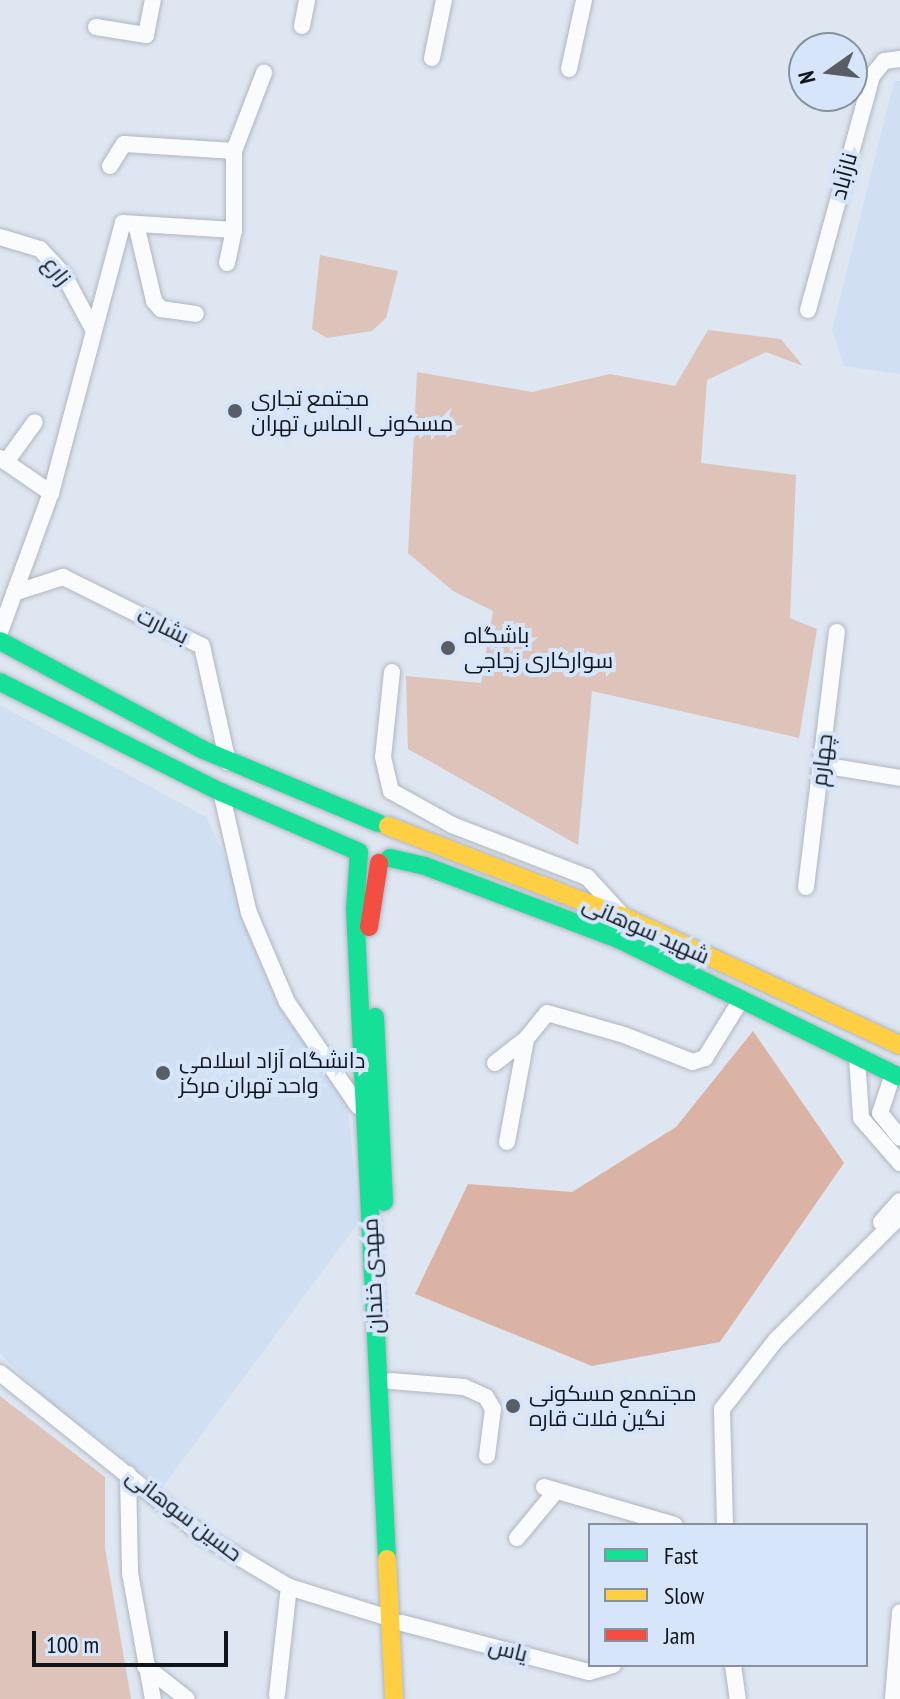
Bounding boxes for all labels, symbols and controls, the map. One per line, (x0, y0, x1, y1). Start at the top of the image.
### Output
north arrow (788, 32, 868, 112)
text: N (792, 68, 822, 86)
street label: نازآباد (825, 150, 863, 202)
street label: زارع (37, 251, 77, 291)
place label: مجتمع تجاری مسکونی الماس تهران (251, 385, 453, 436)
marker: مجتمع تجاری مسکونی الماس تهران (226, 402, 244, 420)
street label: بشارت (133, 602, 193, 650)
place label: باشگاه سواركاری زجاجی (464, 622, 613, 674)
marker: باشگاه سواركاری زجاجی (439, 639, 457, 657)
street label: چهارم (806, 732, 838, 788)
street label: شهید سوهانی (579, 890, 713, 970)
place label: دانشگاه آزاد اسلامی واحد تهران مرکز (179, 1047, 365, 1098)
marker: دانشگاه آزاد اسلامی واحد تهران مرکز (154, 1064, 172, 1082)
street label: مهدی خندان (357, 1217, 389, 1335)
place label: مجتممع مسکونی نگین فلات قاره (529, 1380, 697, 1432)
marker: مجتممع مسکونی نگین فلات قاره (504, 1397, 522, 1415)
street label: حسین سوهانی (121, 1463, 247, 1567)
legend (588, 1523, 868, 1667)
text: Fast (664, 1540, 698, 1571)
text: Slow (664, 1580, 704, 1611)
scale bar (36, 1615, 232, 1665)
text: Jam (664, 1620, 695, 1651)
text: 100 m (46, 1629, 99, 1660)
street label: یاس (486, 1632, 530, 1668)

